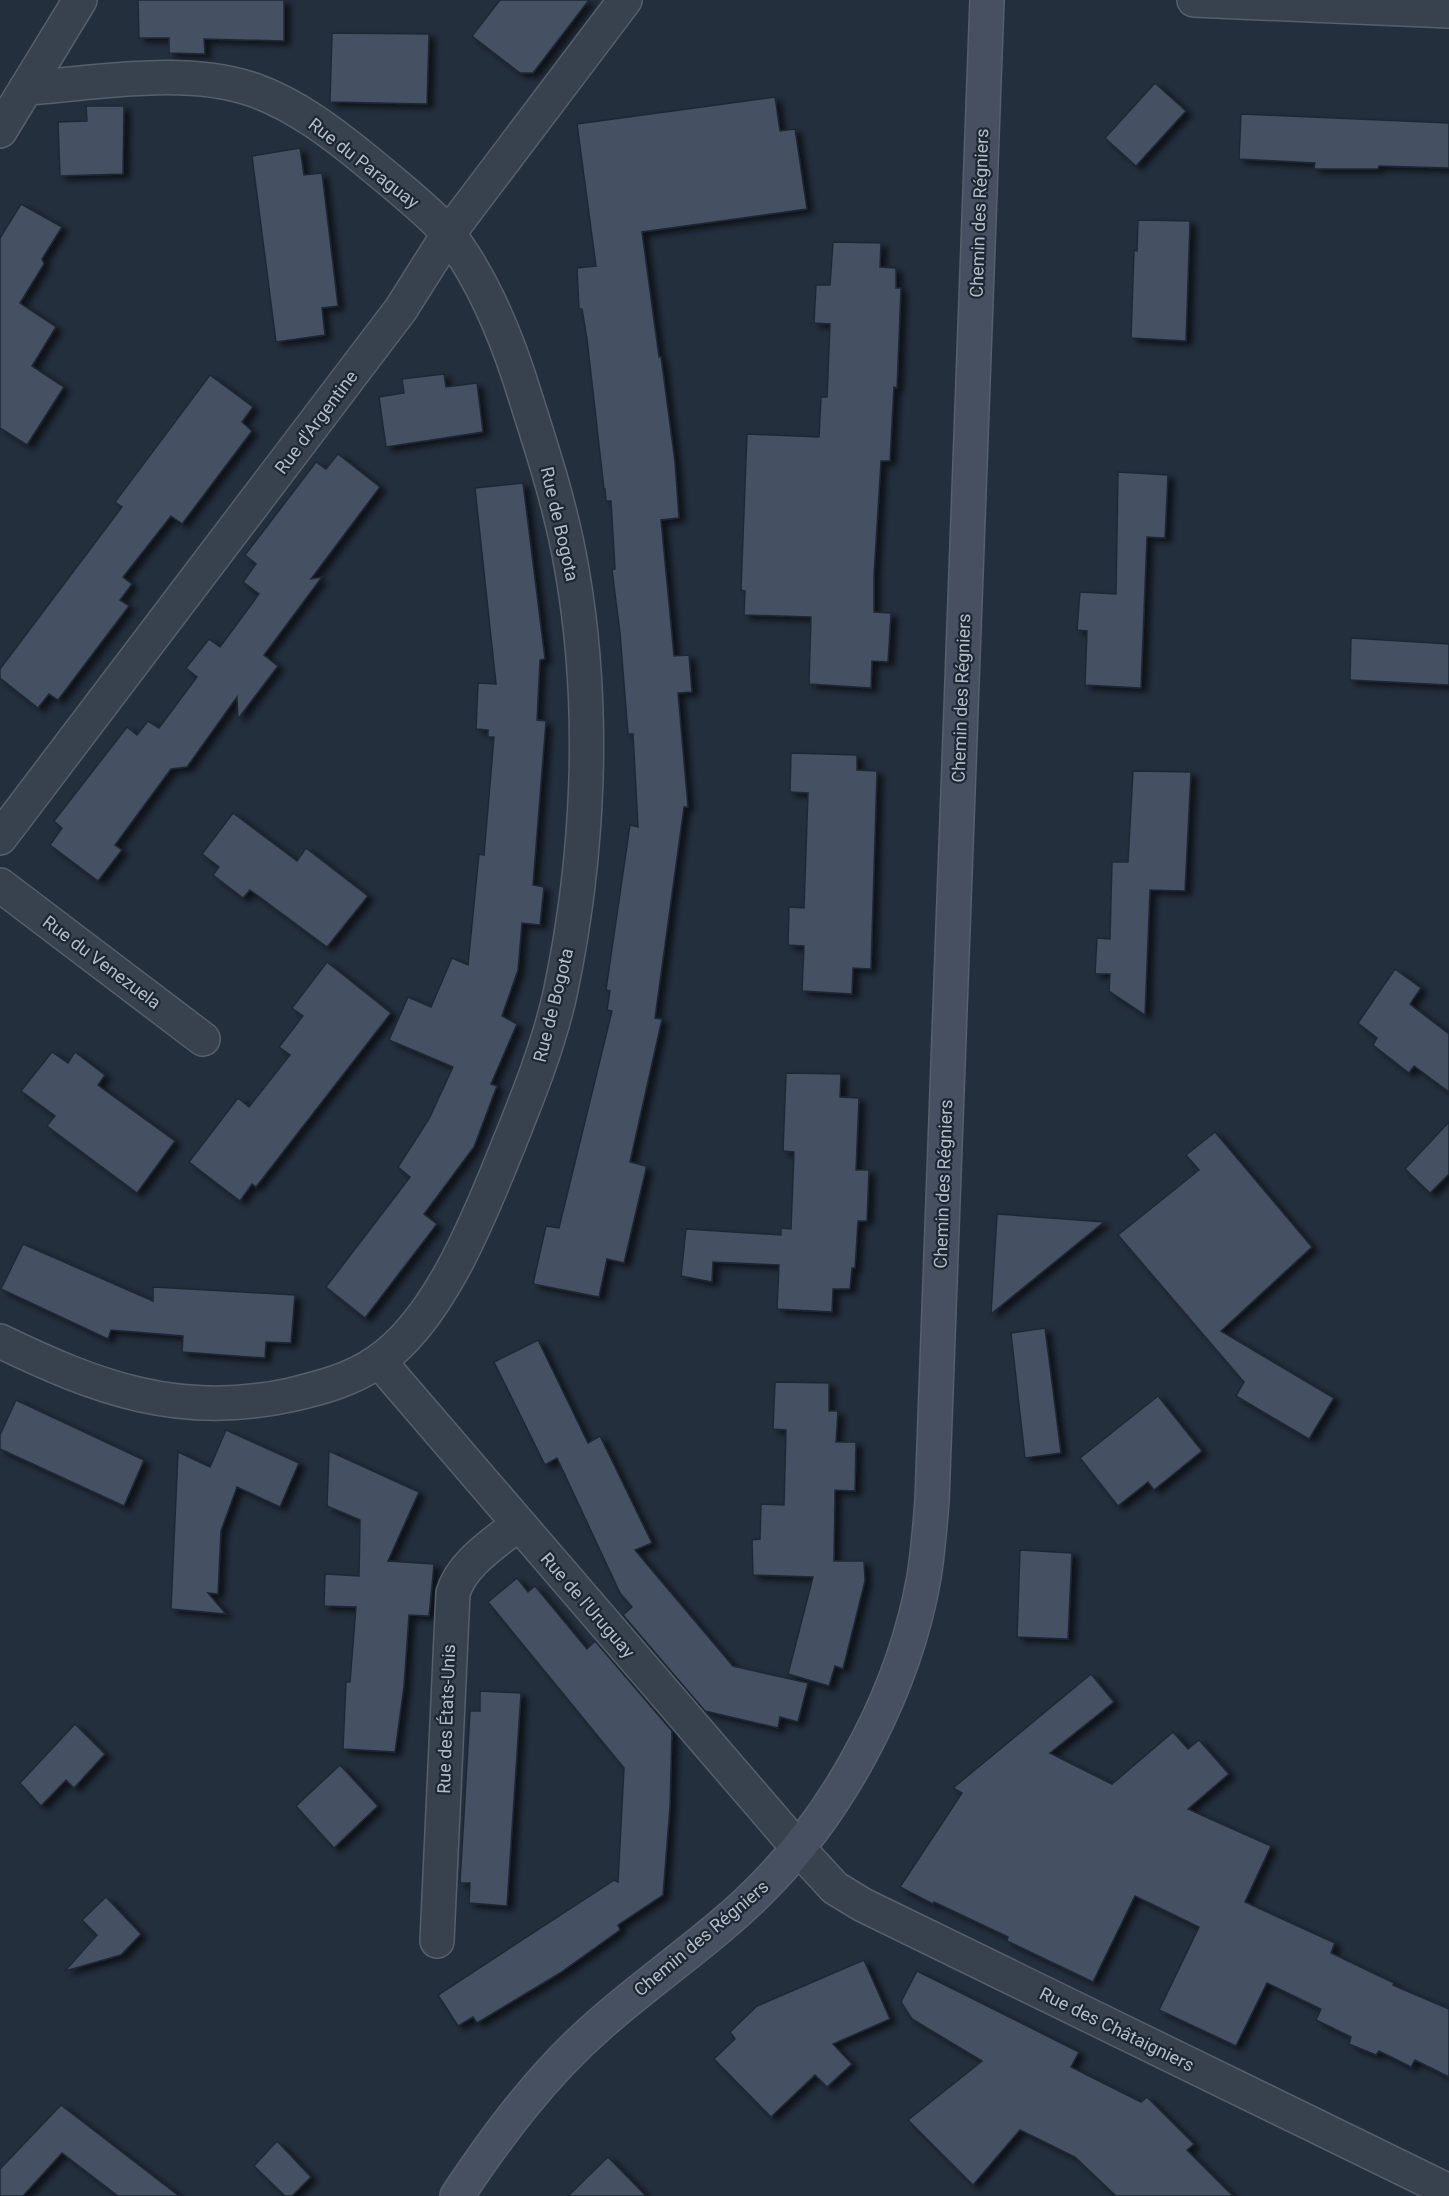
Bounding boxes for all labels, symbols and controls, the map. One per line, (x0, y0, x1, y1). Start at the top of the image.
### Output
street label: Rue du Paraguay (305, 113, 424, 213)
street label: Chemin des Régniers (966, 128, 992, 298)
street label: Rue d'Argentine (270, 366, 362, 478)
street label: Rue de Bogota (537, 465, 583, 583)
street label: Chemin des Régniers (948, 613, 974, 783)
street label: Rue du Venezuela (39, 911, 165, 1013)
street label: Rue de Bogota (529, 946, 577, 1064)
street label: Chemin des Régniers (930, 1099, 956, 1269)
street label: Rue de l'Uruguay (537, 1548, 640, 1662)
street label: Rue des États-Unis (433, 1644, 459, 1794)
street label: Chemin des Régniers (629, 1876, 773, 2000)
street label: Rue des Châtaigniers (1036, 1982, 1198, 2076)

